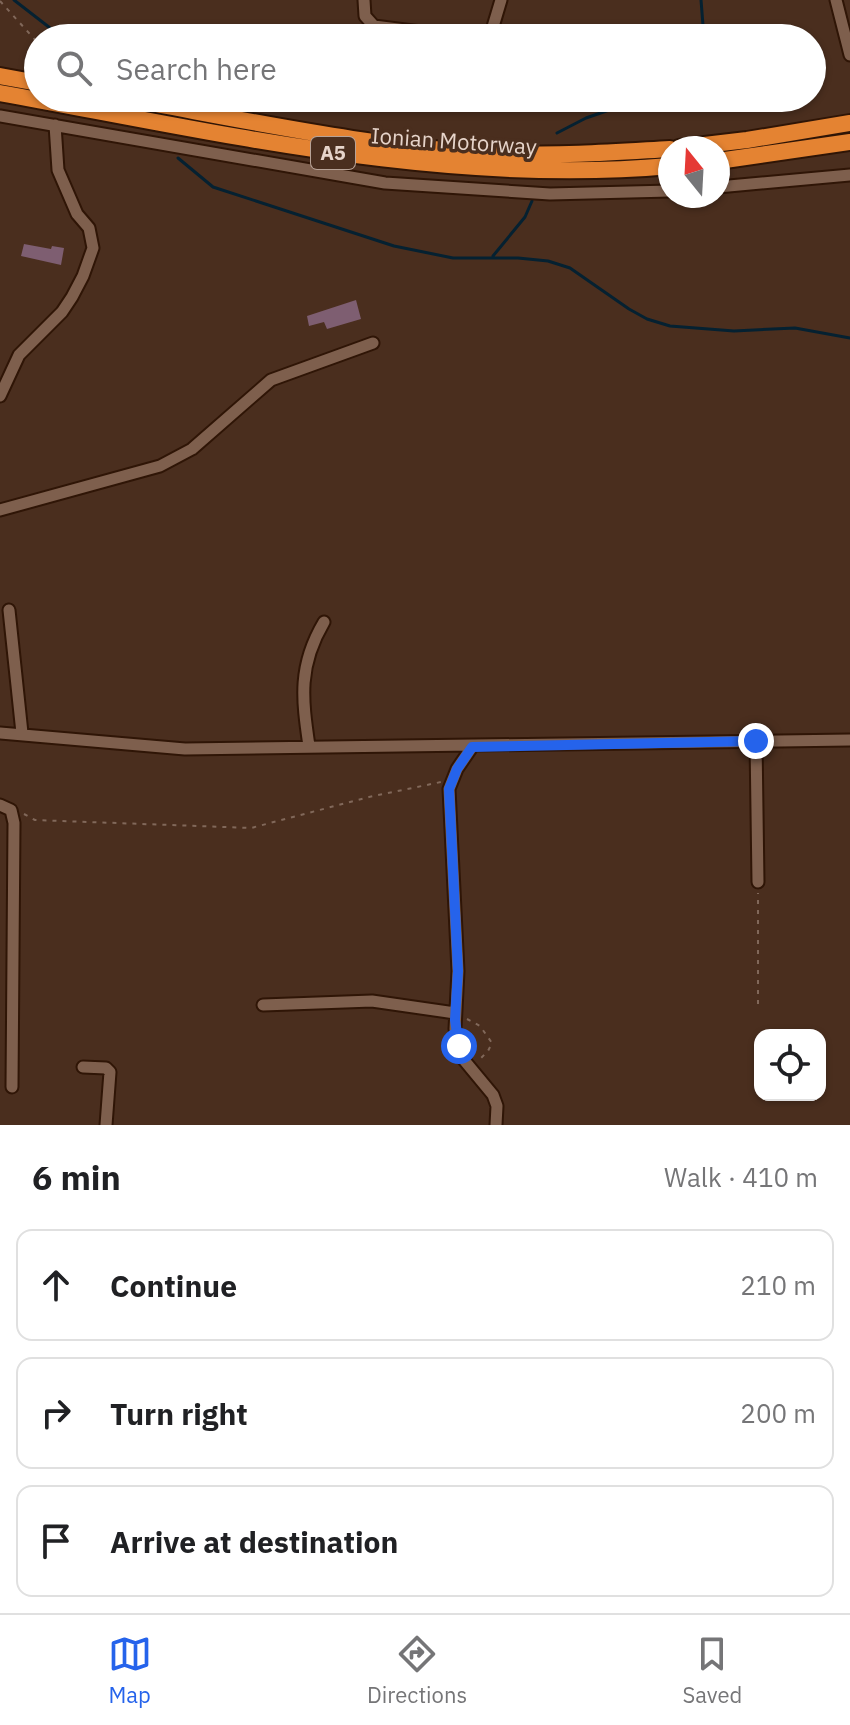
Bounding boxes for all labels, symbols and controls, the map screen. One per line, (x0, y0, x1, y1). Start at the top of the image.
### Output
search box (24, 24, 826, 112)
icon: search (52, 46, 96, 90)
text: Search here (116, 49, 277, 88)
street label: Ionian Motorway (370, 120, 538, 161)
north arrow (658, 136, 730, 208)
road number: Α5 (311, 137, 355, 169)
route end (738, 723, 774, 759)
route start (441, 1028, 477, 1064)
map controls (754, 1029, 826, 1101)
button: locate (754, 1029, 826, 1101)
text: 6 min (32, 1155, 121, 1199)
text: Walk · 410 m (664, 1160, 818, 1194)
icon: ahead (34, 1263, 78, 1307)
text: Continue (110, 1266, 237, 1305)
text: 210 m (740, 1268, 816, 1302)
icon: right (34, 1391, 78, 1435)
text: Turn right (110, 1394, 248, 1433)
text: 200 m (740, 1396, 816, 1430)
icon: arrive (34, 1519, 78, 1563)
text: Arrive at destination (110, 1522, 398, 1561)
tab: Map (108, 1632, 152, 1709)
tab: Directions (367, 1632, 467, 1709)
tab: Saved (682, 1632, 742, 1709)

